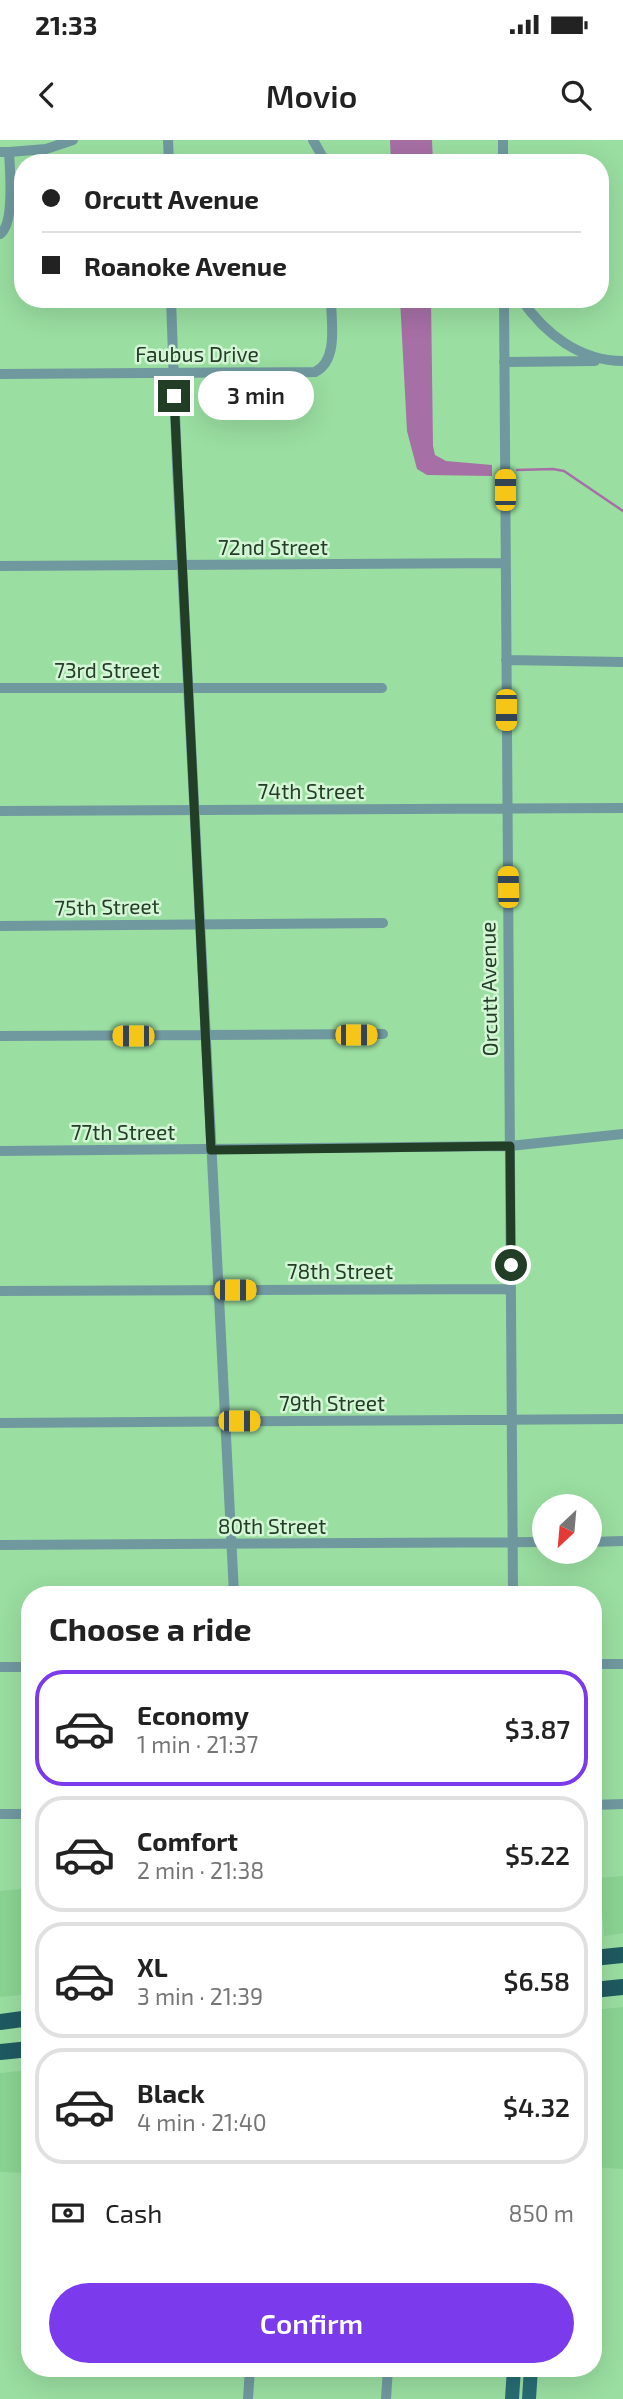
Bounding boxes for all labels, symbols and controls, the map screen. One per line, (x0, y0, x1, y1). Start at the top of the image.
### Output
text: 21:33 (35, 9, 98, 40)
icon: back (28, 76, 66, 114)
text: Movio (266, 76, 357, 114)
icon: search (557, 76, 595, 114)
text: Orcutt Avenue (84, 183, 259, 214)
text: Roanoke Avenue (84, 250, 287, 281)
street label: Faubus Drive (135, 341, 259, 366)
callout: 3 min (198, 372, 314, 420)
route end (158, 380, 190, 412)
text: 3 min (227, 381, 285, 409)
car (495, 469, 516, 511)
street label: 72nd Street (218, 534, 328, 559)
street label: 73rd Street (54, 657, 160, 682)
car (496, 689, 517, 731)
street label: 74th Street (258, 778, 364, 803)
car (498, 866, 519, 908)
street label: 75th Street (54, 893, 160, 919)
street label: Orcutt Avenue (474, 921, 502, 1057)
car (336, 1025, 378, 1046)
car (113, 1026, 155, 1047)
street label: 77th Street (71, 1119, 175, 1144)
route start (495, 1249, 527, 1281)
street label: 78th Street (287, 1258, 393, 1283)
car (215, 1280, 257, 1301)
street label: 79th Street (279, 1390, 385, 1415)
car (219, 1411, 261, 1432)
north arrow (532, 1494, 602, 1564)
map controls (532, 1494, 602, 1564)
street label: 80th Street (218, 1513, 326, 1538)
text: Choose a ride (49, 1609, 252, 1647)
icon: car (53, 1697, 116, 1760)
text: Economy (137, 1699, 249, 1730)
text: $3.87 (505, 1713, 570, 1744)
text: 1 min · 21:37 (137, 1730, 258, 1758)
icon: car (53, 1823, 116, 1886)
text: Comfort (137, 1825, 238, 1856)
text: $5.22 (505, 1839, 570, 1870)
text: 2 min · 21:38 (137, 1856, 264, 1884)
icon: car (53, 1949, 116, 2012)
text: XL (137, 1951, 168, 1982)
text: $6.58 (504, 1965, 570, 1996)
text: 3 min · 21:39 (137, 1982, 263, 2010)
icon: car (53, 2075, 116, 2138)
text: Black (137, 2077, 205, 2108)
text: $4.32 (503, 2091, 570, 2122)
text: 4 min · 21:40 (137, 2108, 267, 2136)
icon: cash (49, 2194, 87, 2232)
text: Cash (105, 2197, 162, 2228)
text: 850 m (509, 2199, 574, 2227)
button: Confirm (49, 2283, 574, 2363)

